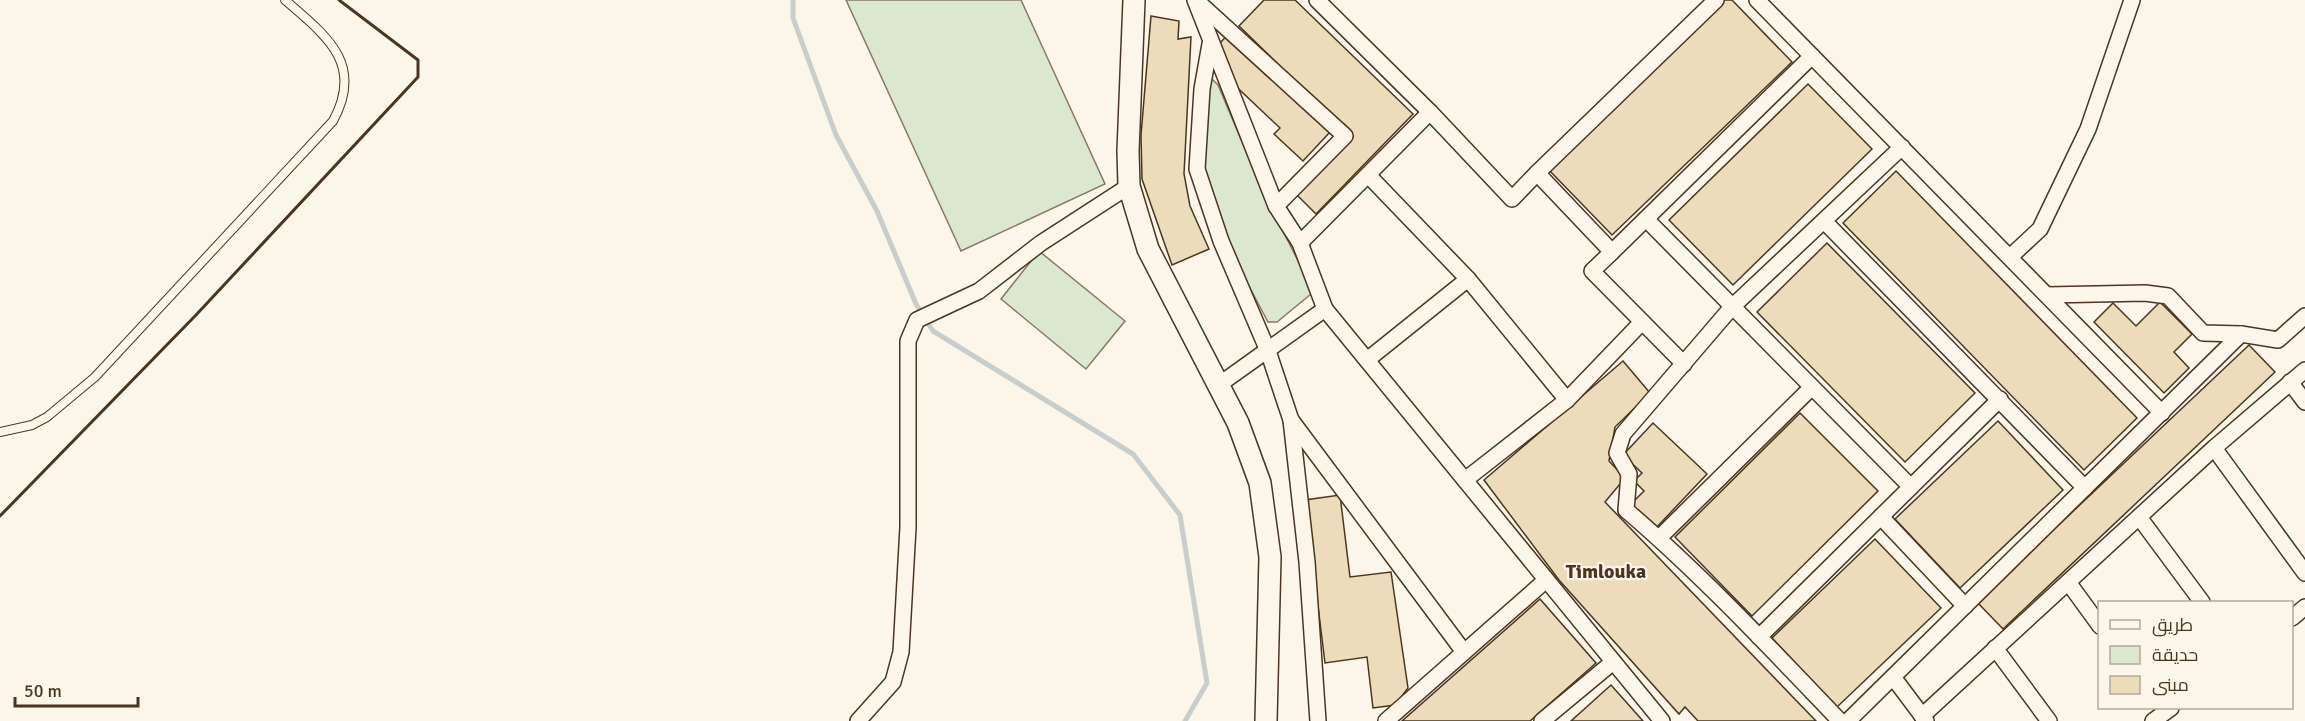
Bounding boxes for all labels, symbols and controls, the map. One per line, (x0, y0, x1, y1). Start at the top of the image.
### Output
district label: Timlouka (1566, 559, 1646, 584)
legend (2098, 601, 2293, 709)
text: طريق (2152, 614, 2193, 637)
text: حديقة (2152, 644, 2198, 666)
scale bar (15, 670, 138, 708)
text: مبنى (2152, 674, 2189, 696)
text: 50 m (24, 680, 62, 702)

